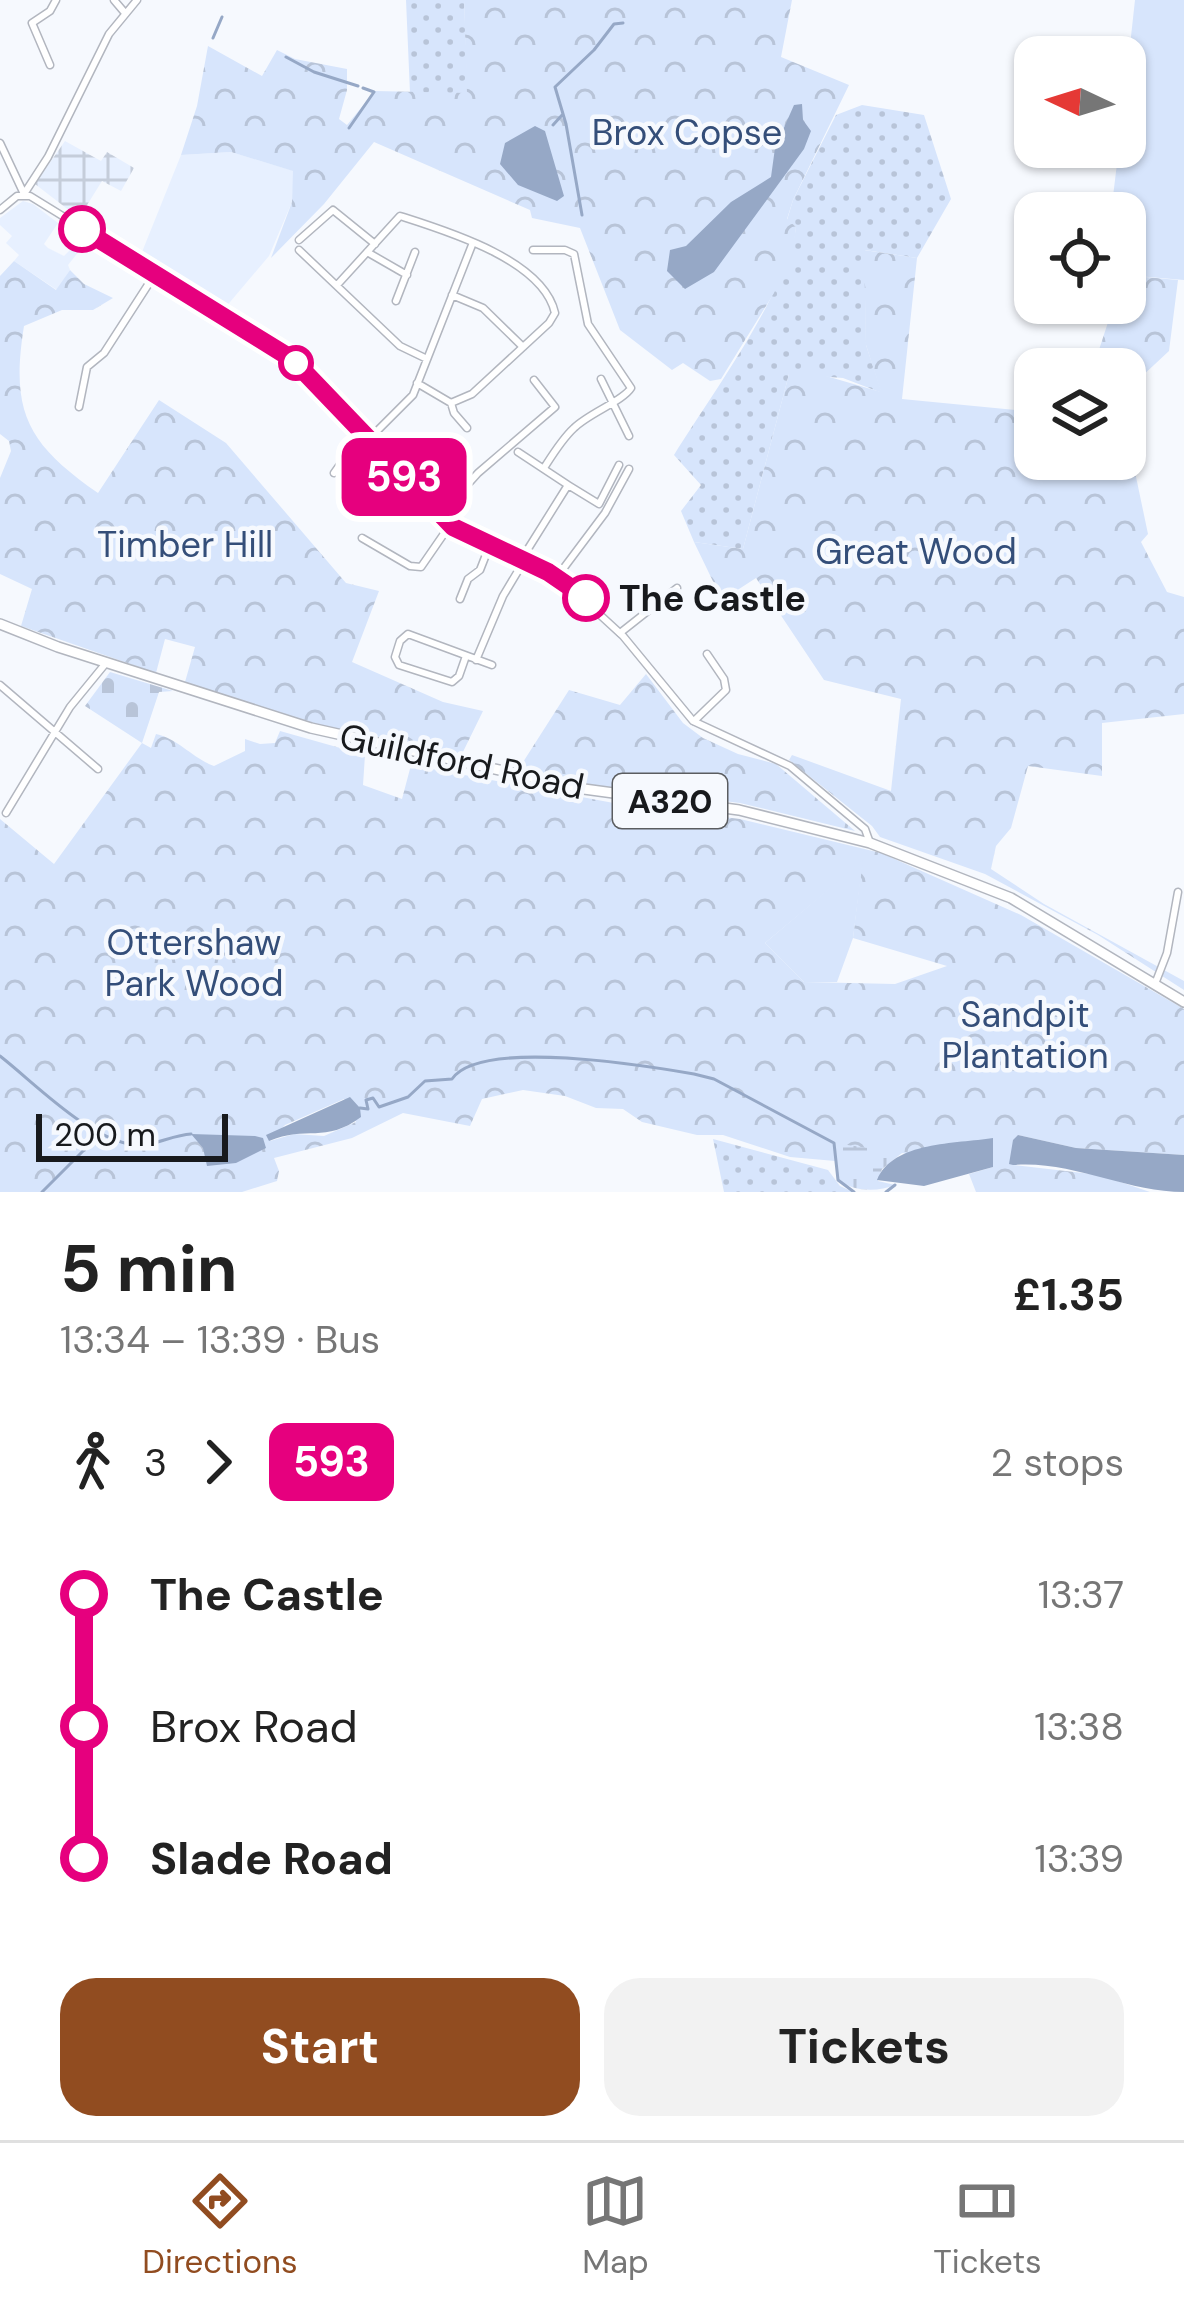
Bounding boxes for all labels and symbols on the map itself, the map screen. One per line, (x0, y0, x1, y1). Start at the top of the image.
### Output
north arrow (1014, 36, 1146, 168)
park label: Brox Copse (592, 109, 782, 156)
unlabelled marker (60, 207, 104, 251)
unlabelled marker (280, 347, 312, 379)
line badge: 593 (335, 438, 473, 516)
park label: Timber Hill (97, 521, 273, 568)
park label: Great Wood (815, 528, 1017, 575)
place label: The Castle (619, 575, 806, 622)
marker: The Castle (564, 576, 608, 620)
street label: Guildford Road (335, 713, 588, 810)
road number: A320 (613, 774, 727, 828)
park label: Ottershaw Park Wood (105, 919, 283, 1007)
park label: Sandpit Plantation (941, 991, 1109, 1079)
scale bar (36, 1108, 228, 1161)

